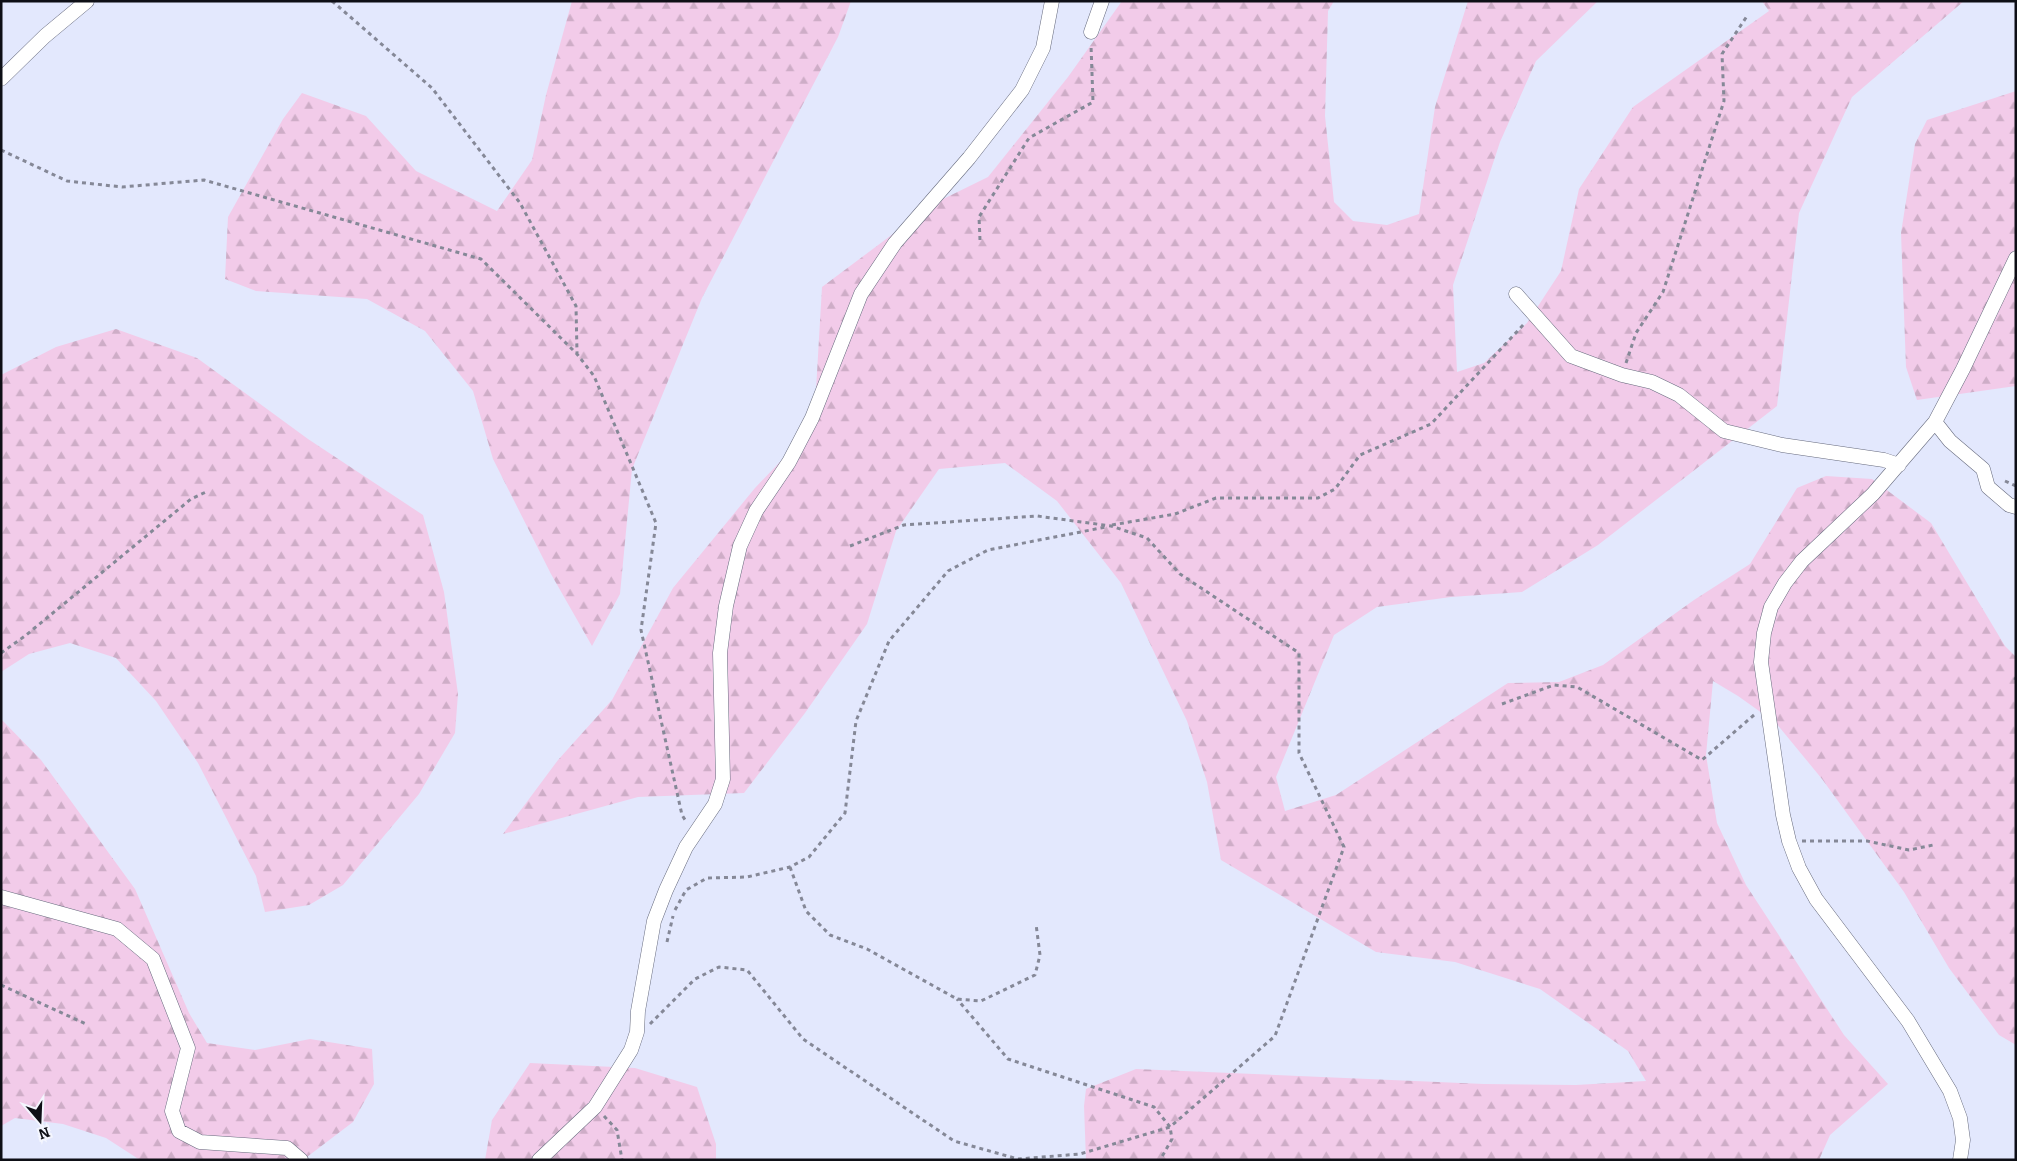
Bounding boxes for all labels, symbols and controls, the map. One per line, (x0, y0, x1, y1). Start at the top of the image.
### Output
north arrow (15, 1096, 65, 1146)
text: N (36, 1123, 52, 1143)

